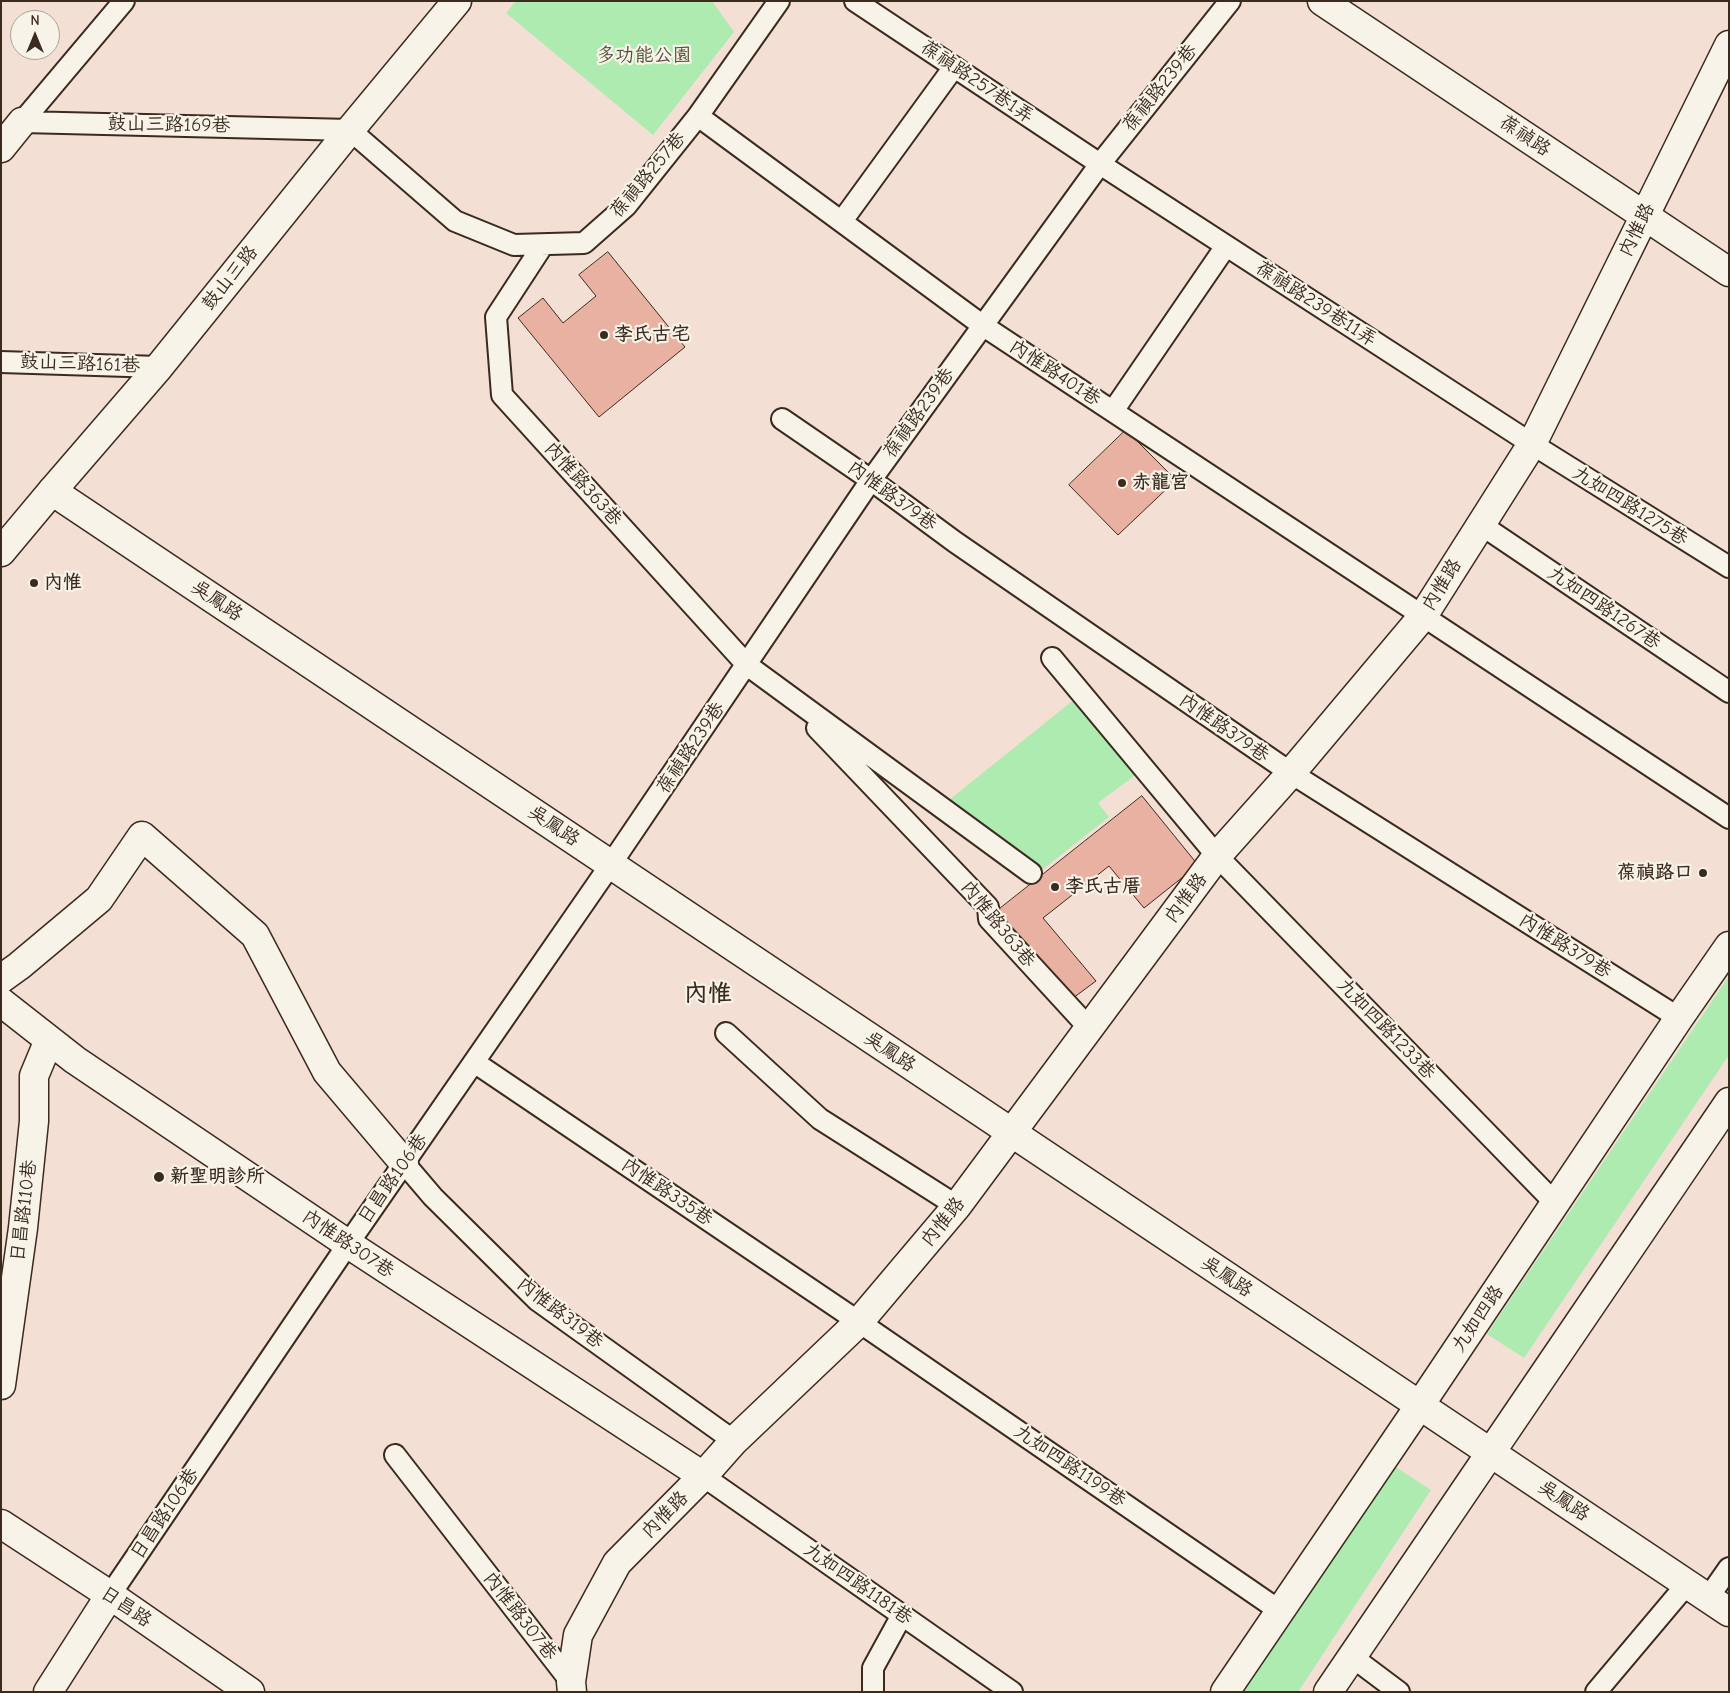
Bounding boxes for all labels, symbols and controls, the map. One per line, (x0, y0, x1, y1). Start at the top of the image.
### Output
north arrow (10, 10, 60, 60)
text: N (30, 12, 40, 29)
street label: 葆禎路257巷1弄 (916, 36, 1038, 128)
street label: 葆禎路239巷 (1118, 40, 1202, 136)
park label: 多功能公園 (597, 45, 691, 67)
street label: 葆禎路 (1495, 111, 1555, 161)
street label: 鼓山三路169巷 (107, 113, 231, 137)
street label: 葆禎路257巷 (605, 127, 691, 223)
street label: 內惟路 (1614, 199, 1660, 261)
street label: 鼓山三路 (197, 241, 263, 315)
street label: 葆禎路239巷11弄 (1251, 256, 1381, 352)
place label: 李氏古宅 (614, 324, 690, 346)
marker: 李氏古宅 (598, 329, 610, 341)
street label: 內惟路401巷 (1005, 335, 1105, 411)
street label: 鼓山三路161巷 (19, 351, 141, 377)
street label: 葆禎路239巷 (879, 364, 959, 462)
street label: 內惟路363巷 (539, 437, 627, 531)
street label: 內惟路379巷 (843, 456, 941, 536)
street label: 九如四路1275巷 (1568, 461, 1692, 551)
place label: 赤龍宮 (1132, 472, 1189, 494)
marker: 赤龍宮 (1116, 477, 1128, 489)
street label: 內惟路 (1417, 555, 1467, 615)
street label: 九如四路1267巷 (1543, 562, 1665, 654)
place label: 內惟 (44, 572, 82, 594)
street label: 吳鳳路 (187, 576, 247, 626)
marker: 內惟 (28, 577, 40, 589)
street label: 內惟路379巷 (1175, 689, 1273, 767)
street label: 葆禎路239巷 (652, 698, 730, 798)
street label: 吳鳳路 (524, 801, 584, 851)
place label: 葆禎路口 (1617, 862, 1693, 884)
marker: 葆禎路口 (1697, 867, 1709, 879)
street label: 內惟路 (1160, 868, 1212, 928)
street label: 內惟路363巷 (956, 876, 1040, 972)
place label: 李氏古厝 (1065, 876, 1141, 898)
marker: 李氏古厝 (1049, 881, 1061, 893)
street label: 內惟路379巷 (1515, 909, 1615, 983)
street label: 九如四路1233巷 (1332, 974, 1440, 1084)
district label: 内惟 (684, 980, 732, 1008)
street label: 吳鳳路 (860, 1027, 920, 1077)
street label: 日昌路106巷 (353, 1129, 433, 1229)
street label: 內惟路335巷 (617, 1153, 717, 1231)
street label: 日昌路110巷 (6, 1159, 42, 1263)
place label: 新聖明診所 (170, 1166, 265, 1188)
marker: 新聖明診所 (152, 1170, 166, 1184)
street label: 內惟路 (916, 1193, 970, 1251)
street label: 內惟路307巷 (298, 1205, 398, 1283)
street label: 吳鳳路 (1197, 1252, 1257, 1302)
street label: 內惟路319巷 (512, 1272, 608, 1354)
street label: 九如四路 (1447, 1281, 1509, 1357)
street label: 九如四路1199巷 (1010, 1420, 1130, 1512)
street label: 日昌路106巷 (126, 1464, 204, 1564)
street label: 吳鳳路 (1534, 1476, 1594, 1526)
street label: 內惟路 (637, 1487, 693, 1543)
street label: 九如四路1181巷 (799, 1538, 917, 1630)
street label: 內惟路307巷 (478, 1567, 562, 1665)
street label: 日昌路 (96, 1582, 156, 1632)

